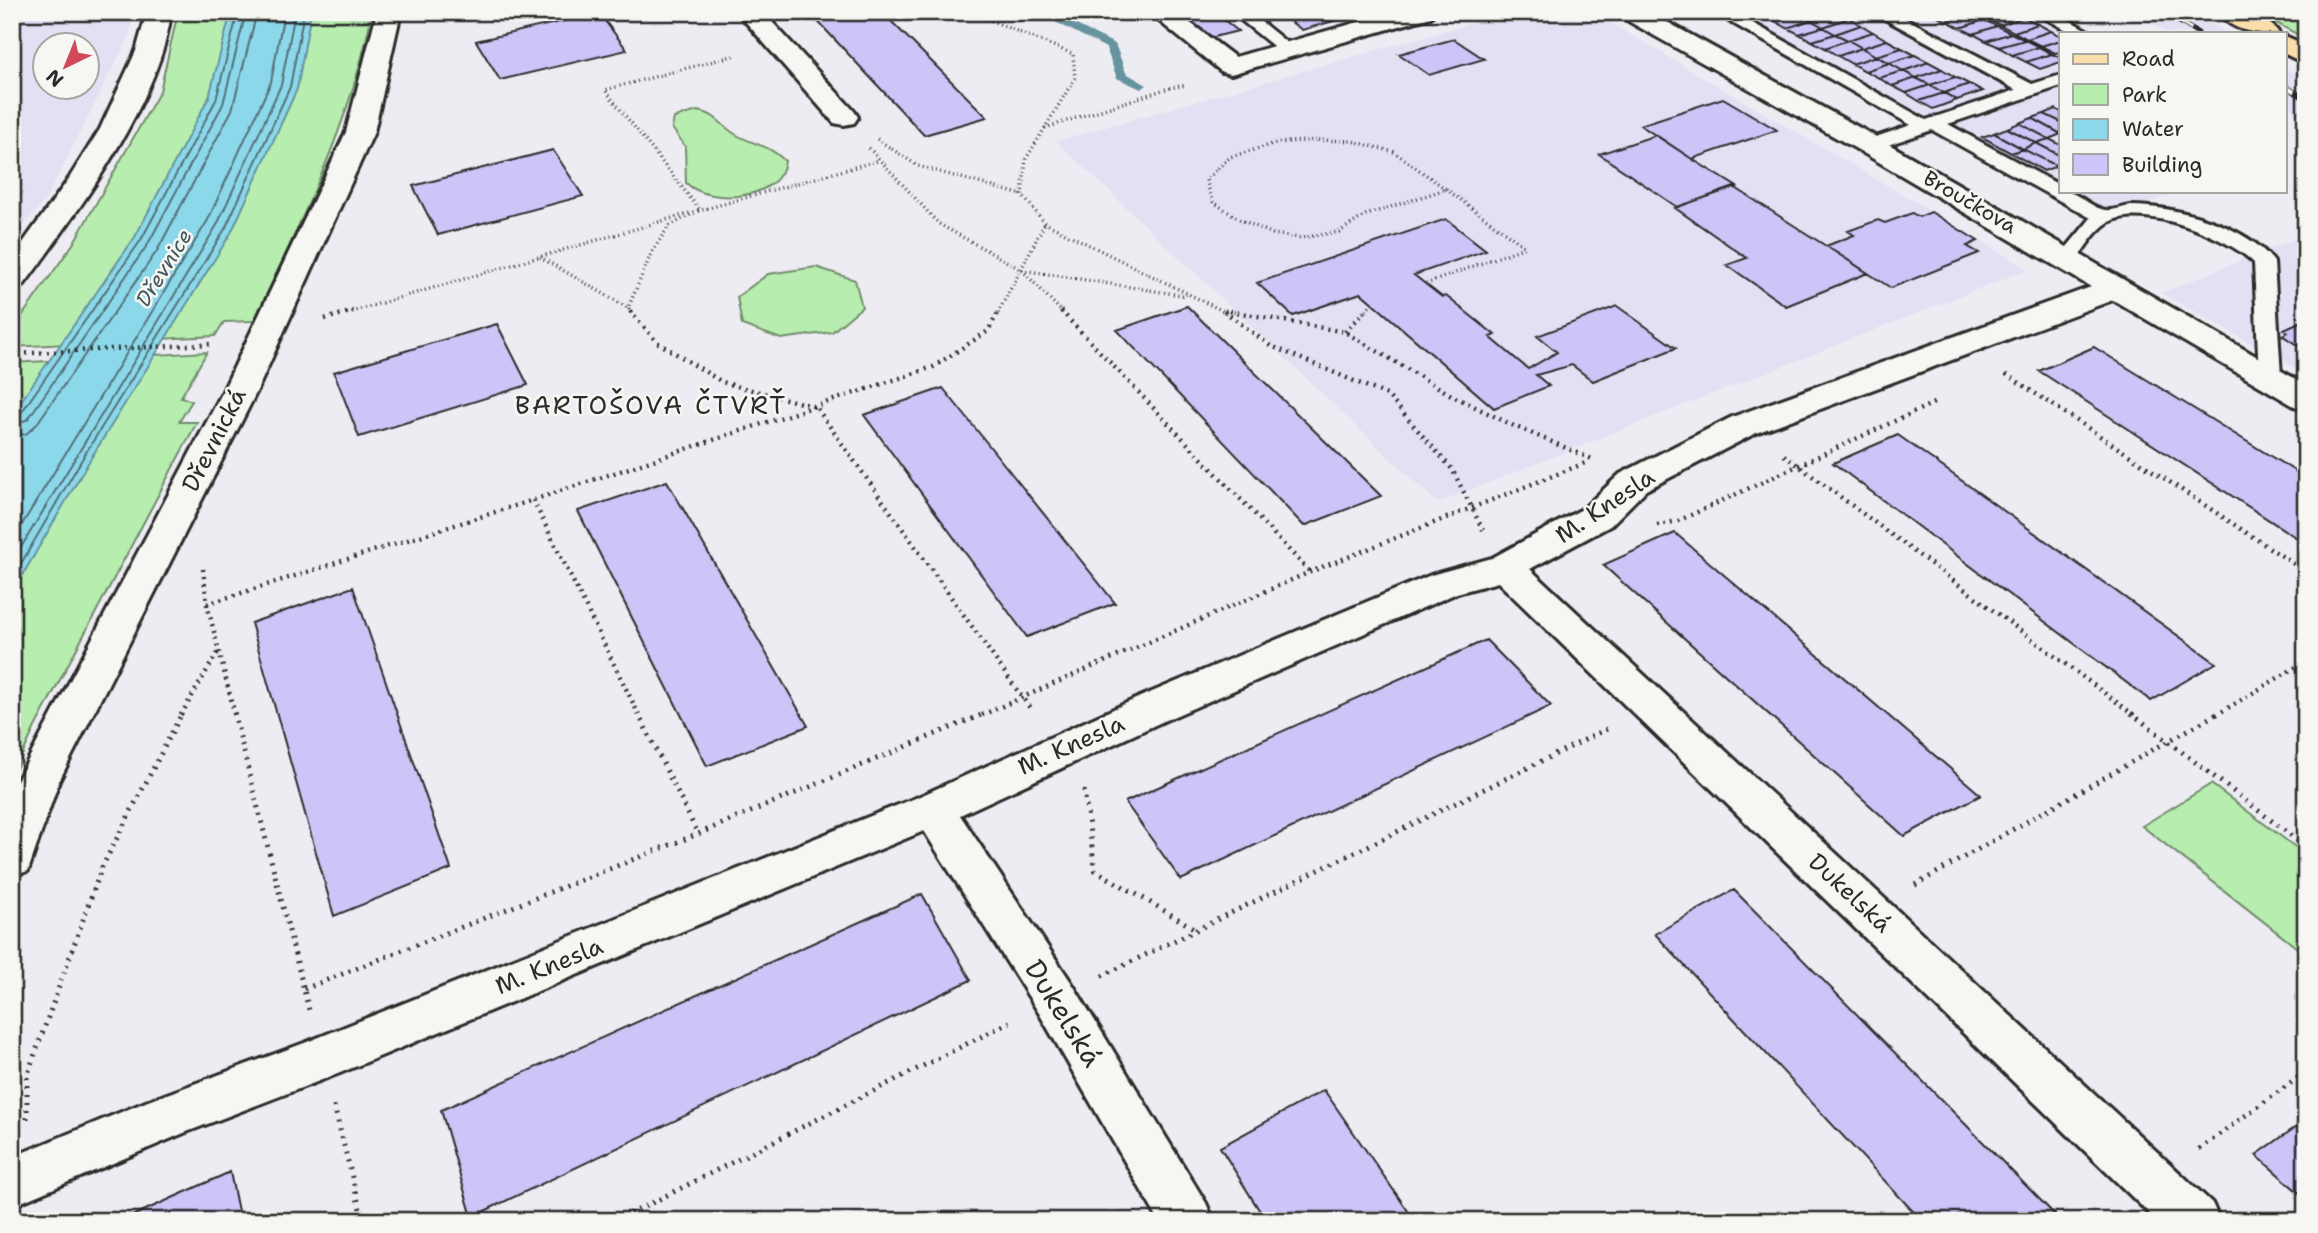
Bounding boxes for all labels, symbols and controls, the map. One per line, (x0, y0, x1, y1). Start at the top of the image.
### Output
north arrow (32, 32, 102, 102)
legend (2059, 32, 2286, 192)
text: Road (2122, 45, 2175, 73)
text: N (41, 64, 69, 92)
text: Park (2122, 81, 2167, 109)
text: Water (2122, 115, 2184, 143)
text: Building (2122, 151, 2202, 179)
street label: Broučkova (1918, 164, 2022, 240)
water label: Dřevnice (129, 224, 199, 312)
street label: Dřevnická (174, 383, 254, 497)
district label: BARTOŠOVA ČTVRŤ (515, 387, 787, 422)
street label: M. Knesla (1549, 461, 1661, 551)
street label: M. Knesla (1013, 707, 1129, 783)
street label: Dukelská (1802, 846, 1898, 940)
street label: M. Knesla (490, 930, 608, 1002)
street label: Dukelská (1016, 952, 1112, 1074)

